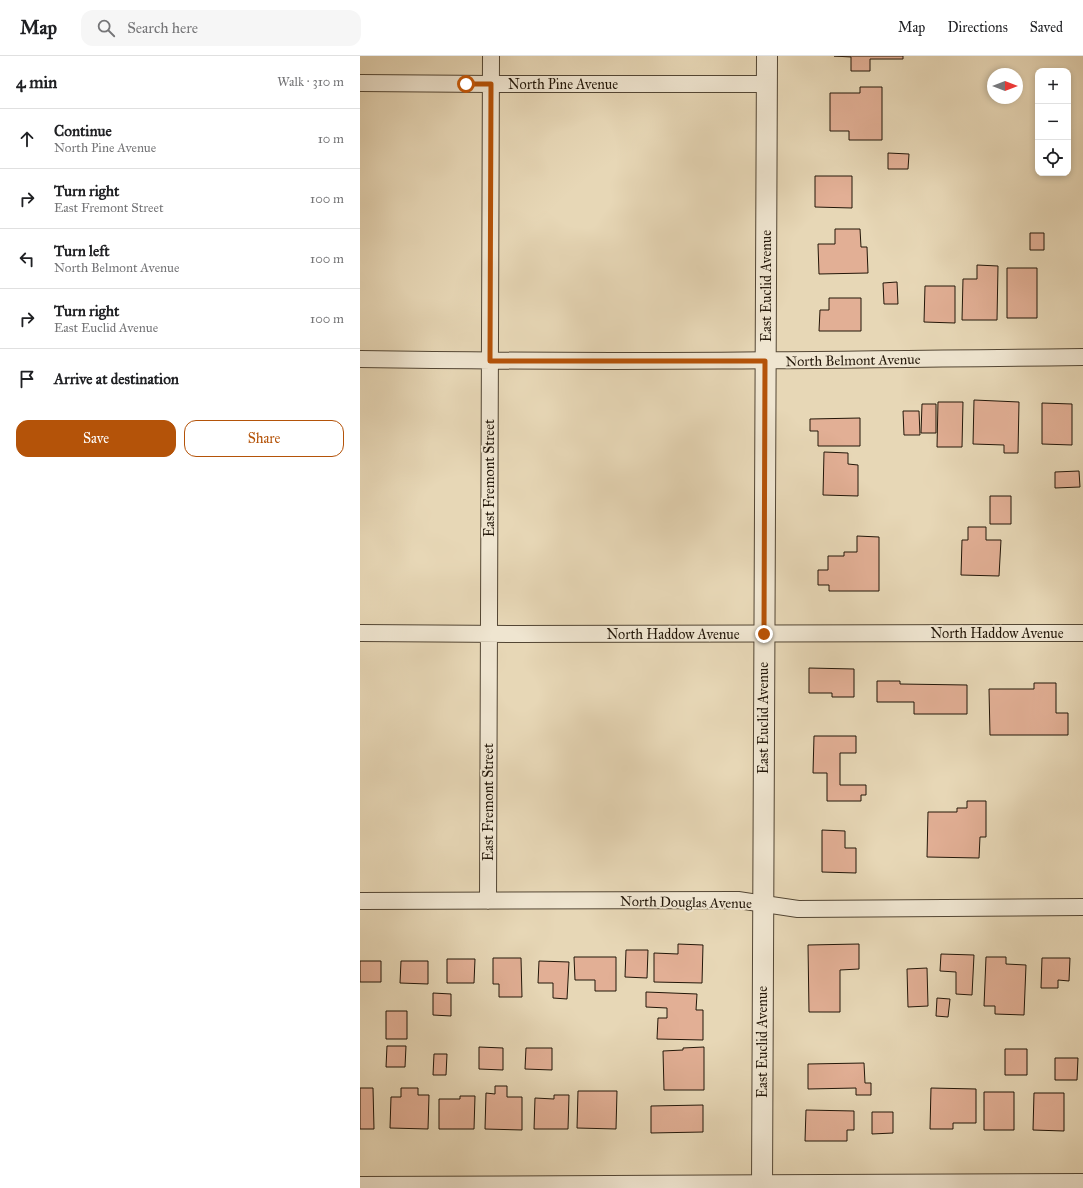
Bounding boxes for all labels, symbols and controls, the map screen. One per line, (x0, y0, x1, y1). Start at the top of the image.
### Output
search box (81, 10, 361, 46)
text: Map (20, 16, 57, 39)
icon: search (95, 17, 117, 39)
text: Search here (127, 19, 198, 37)
text: Map (898, 19, 925, 36)
text: Directions (947, 19, 1008, 36)
text: Saved (1030, 19, 1063, 36)
north arrow (987, 68, 1023, 104)
map controls (1035, 68, 1071, 176)
button: + (1035, 68, 1071, 104)
text: 4 min (16, 72, 57, 93)
text: Walk · 310 m (277, 74, 344, 90)
route start (457, 75, 475, 93)
street label: North Pine Avenue (508, 76, 618, 93)
button: − (1035, 104, 1071, 140)
text: Continue (54, 122, 112, 140)
icon: ahead (16, 128, 38, 150)
text: 10 m (318, 131, 344, 147)
text: North Pine Avenue (54, 140, 156, 156)
button: locate (1035, 140, 1071, 176)
text: Turn right (54, 182, 119, 200)
icon: right (16, 188, 38, 210)
text: 100 m (310, 191, 344, 207)
text: East Fremont Street (54, 200, 164, 216)
street label: East Euclid Avenue (758, 230, 775, 342)
text: Turn left (54, 242, 110, 260)
icon: left (16, 248, 38, 270)
text: 100 m (310, 251, 344, 267)
text: North Belmont Avenue (54, 260, 179, 276)
text: Turn right (54, 302, 119, 320)
icon: right (16, 308, 38, 330)
text: 100 m (310, 311, 344, 327)
text: East Euclid Avenue (54, 320, 158, 336)
street label: North Belmont Avenue (785, 351, 921, 370)
icon: arrive (16, 368, 38, 390)
text: Arrive at destination (54, 370, 179, 388)
street label: East Fremont Street (481, 419, 498, 537)
button: Save (16, 420, 176, 457)
button: Share (184, 420, 344, 457)
route end (755, 625, 773, 643)
street label: North Haddow Avenue (930, 625, 1064, 642)
street label: North Haddow Avenue (606, 626, 740, 643)
street label: East Euclid Avenue (755, 662, 772, 774)
street label: East Fremont Street (480, 743, 497, 861)
street label: North Douglas Avenue (620, 893, 752, 912)
street label: East Euclid Avenue (754, 986, 771, 1098)

